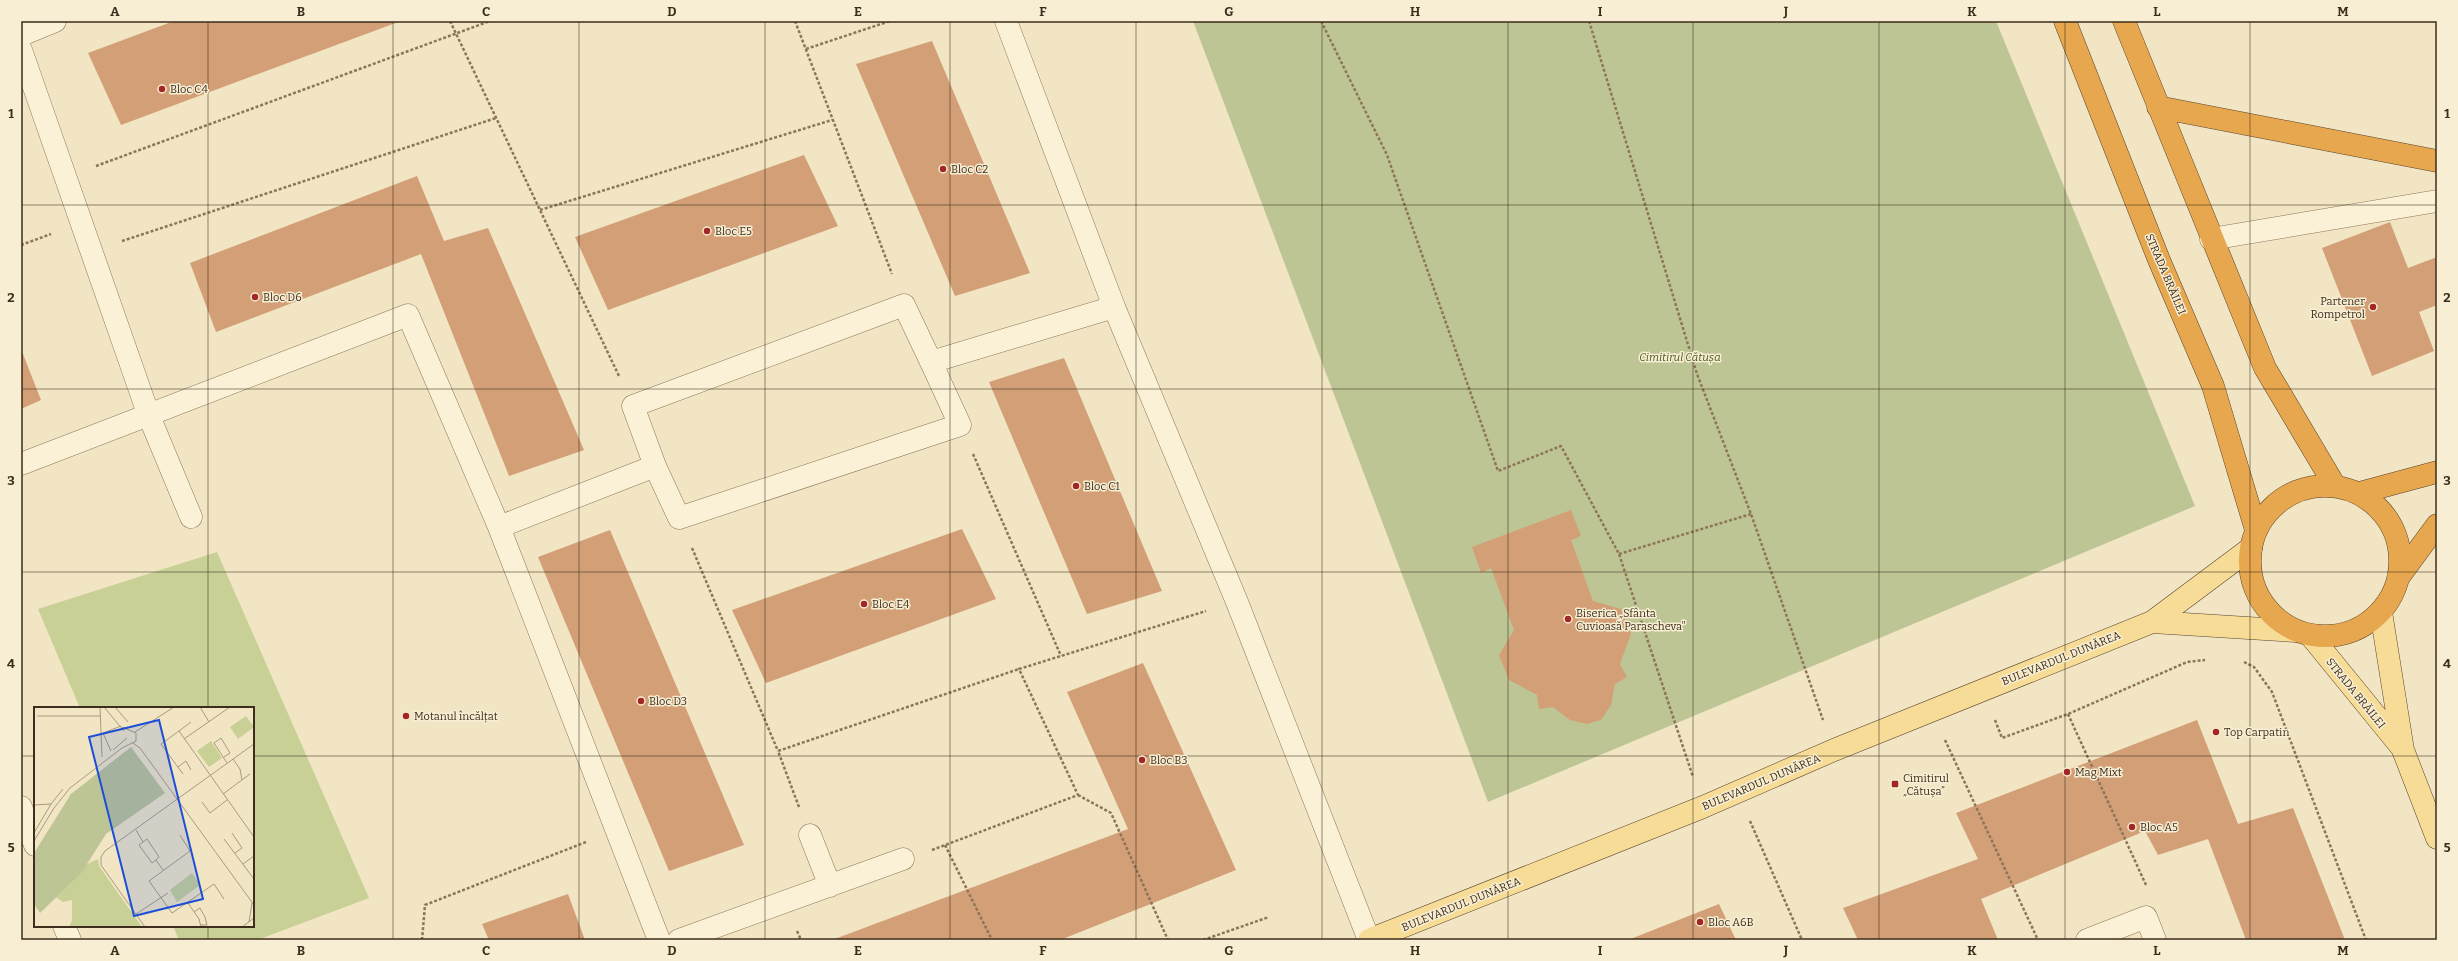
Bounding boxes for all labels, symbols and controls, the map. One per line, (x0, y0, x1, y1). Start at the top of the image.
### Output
text: A (110, 4, 120, 19)
text: B (297, 4, 305, 19)
text: C (482, 4, 490, 19)
text: D (667, 4, 677, 19)
text: E (854, 4, 862, 19)
text: F (1039, 4, 1047, 19)
text: G (1224, 4, 1234, 19)
text: H (1410, 4, 1420, 19)
text: I (1598, 4, 1603, 19)
text: J (1783, 4, 1789, 19)
text: K (1967, 4, 1977, 19)
text: L (2153, 4, 2161, 19)
text: M (2337, 4, 2349, 19)
place label: Bloc C4 (170, 83, 208, 96)
marker: Bloc C4 (157, 84, 167, 94)
text: 1 (8, 106, 14, 121)
text: 1 (2444, 106, 2450, 121)
place label: Bloc C2 (951, 163, 988, 176)
marker: Bloc C2 (938, 164, 948, 174)
place label: Bloc E5 (715, 225, 752, 238)
marker: Bloc E5 (702, 226, 712, 236)
street label: STRADA BRĂILEI (2143, 231, 2189, 317)
text: 2 (7, 290, 15, 305)
text: 2 (2443, 290, 2451, 305)
place label: Bloc D6 (263, 291, 302, 304)
marker: Bloc D6 (250, 292, 260, 302)
place label: Partener Rompetrol (2311, 295, 2365, 321)
marker: Partener Rompetrol (2368, 302, 2378, 312)
park label: Cimitirul Cătușa (1639, 351, 1721, 364)
text: 3 (7, 473, 15, 488)
text: 3 (2443, 473, 2451, 488)
place label: Bloc C1 (1084, 480, 1120, 493)
marker: Bloc C1 (1071, 481, 1081, 491)
place label: Bloc E4 (872, 598, 910, 611)
marker: Bloc E4 (859, 599, 869, 609)
place label: Biserica „Sfânta Cuvioasă Parascheva" (1576, 607, 1686, 633)
marker: Biserica „Sfânta Cuvioasă Parascheva" (1563, 614, 1573, 624)
street label: BULEVARDUL DUNĂREA (1999, 628, 2123, 688)
street label: STRADA BRĂILEI (2323, 655, 2389, 731)
text: 4 (7, 656, 15, 671)
text: 4 (2443, 656, 2451, 671)
place label: Bloc D3 (649, 695, 687, 708)
marker: Bloc D3 (636, 696, 646, 706)
inset map (34, 707, 254, 927)
place label: Motanul încălțat (414, 710, 498, 723)
marker: Motanul încălțat (401, 711, 411, 721)
place label: Top Carpatin (2224, 726, 2289, 739)
marker: Top Carpatin (2211, 727, 2221, 737)
street label: BULEVARDUL DUNĂREA (1700, 751, 1822, 813)
place label: Bloc B3 (1150, 754, 1187, 767)
marker: Bloc B3 (1137, 755, 1147, 765)
place label: Mag Mixt (2075, 766, 2122, 779)
marker: Mag Mixt (2062, 767, 2072, 777)
place label: Cimitirul „Cătușa” (1903, 772, 1949, 798)
marker: Cimitirul „Cătușa” (1890, 779, 1900, 789)
place label: Bloc A5 (2140, 821, 2178, 834)
marker: Bloc A5 (2127, 822, 2137, 832)
text: 5 (7, 840, 15, 855)
text: 5 (2443, 840, 2451, 855)
street label: BULEVARDUL DUNĂREA (1399, 874, 1523, 934)
place label: Bloc A6B (1708, 916, 1754, 929)
marker: Bloc A6B (1695, 917, 1705, 927)
text: A (110, 943, 120, 958)
text: B (297, 943, 305, 958)
text: C (482, 943, 490, 958)
text: D (667, 943, 677, 958)
text: E (854, 943, 862, 958)
text: F (1039, 943, 1047, 958)
text: G (1224, 943, 1234, 958)
text: H (1410, 943, 1420, 958)
text: I (1598, 943, 1603, 958)
text: J (1783, 943, 1789, 958)
text: K (1967, 943, 1977, 958)
text: L (2153, 943, 2161, 958)
text: M (2337, 943, 2349, 958)

